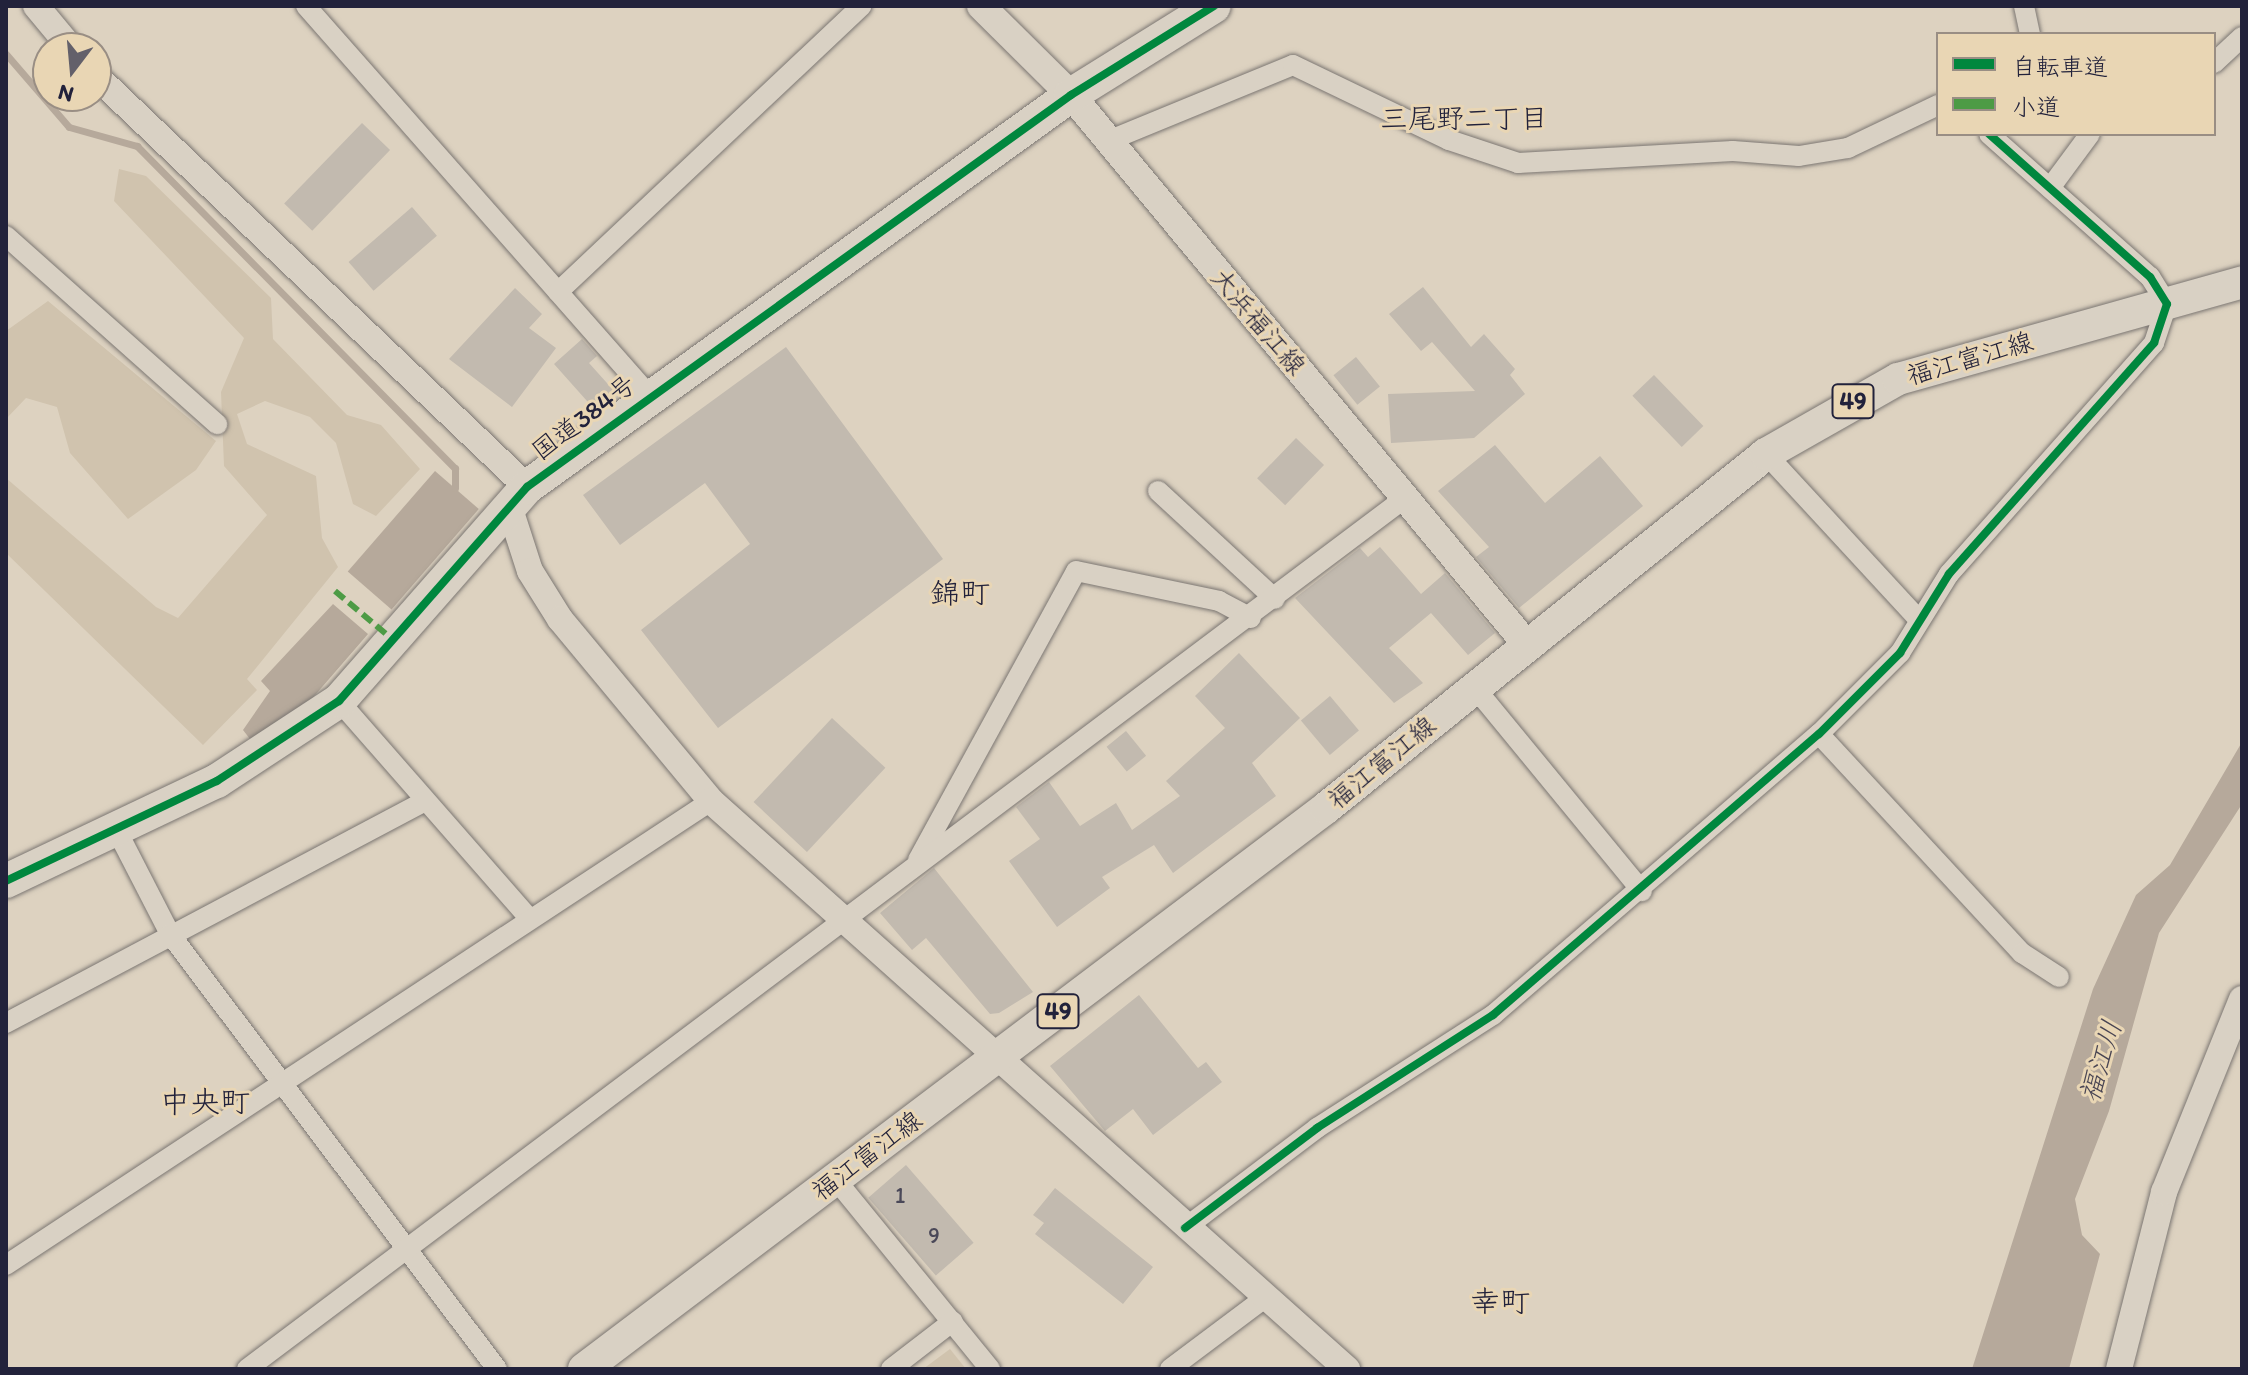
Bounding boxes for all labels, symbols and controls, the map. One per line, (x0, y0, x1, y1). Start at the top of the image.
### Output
north arrow (32, 32, 112, 112)
legend (1936, 32, 2216, 136)
text: 自転車道 (2012, 52, 2108, 81)
text: N (55, 79, 77, 109)
text: 小道 (2012, 92, 2060, 121)
district label: 三尾野二丁目 (1380, 101, 1548, 135)
street label: 大浜福江線 (1204, 262, 1312, 382)
street label: 福江富江線 (1903, 326, 2037, 392)
street label: 国道384号 (526, 369, 642, 467)
road number: 49 (1831, 381, 1875, 421)
district label: 錦町 (930, 575, 990, 611)
street label: 福江富江線 (1322, 710, 1442, 816)
road number: 49 (1036, 991, 1080, 1031)
water label: 福江川 (2072, 1016, 2128, 1106)
district label: 中央町 (160, 1084, 250, 1120)
street label: 福江富江線 (806, 1104, 928, 1208)
house number: 1 (895, 1183, 905, 1209)
house number: 9 (928, 1223, 940, 1249)
district label: 幸町 (1470, 1284, 1530, 1320)

